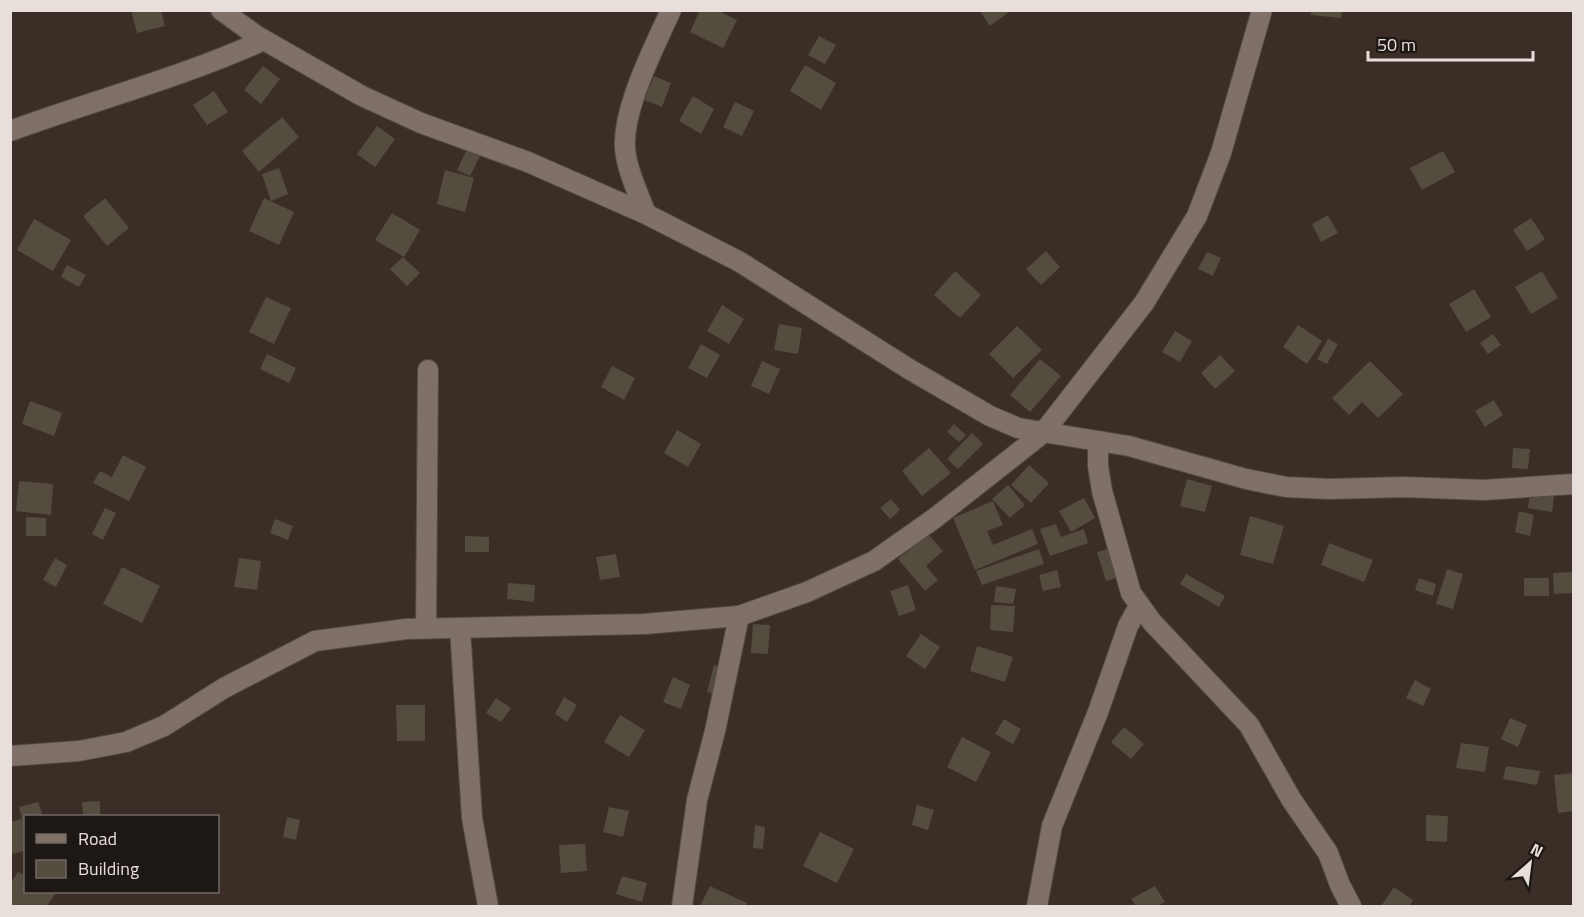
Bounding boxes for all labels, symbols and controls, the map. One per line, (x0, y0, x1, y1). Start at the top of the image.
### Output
scale bar (1368, 24, 1533, 62)
text: 50 m (1377, 31, 1416, 58)
legend (24, 815, 219, 893)
text: Road (78, 825, 117, 852)
north arrow (1500, 833, 1560, 893)
text: N (1527, 837, 1548, 863)
text: Building (78, 855, 139, 882)

